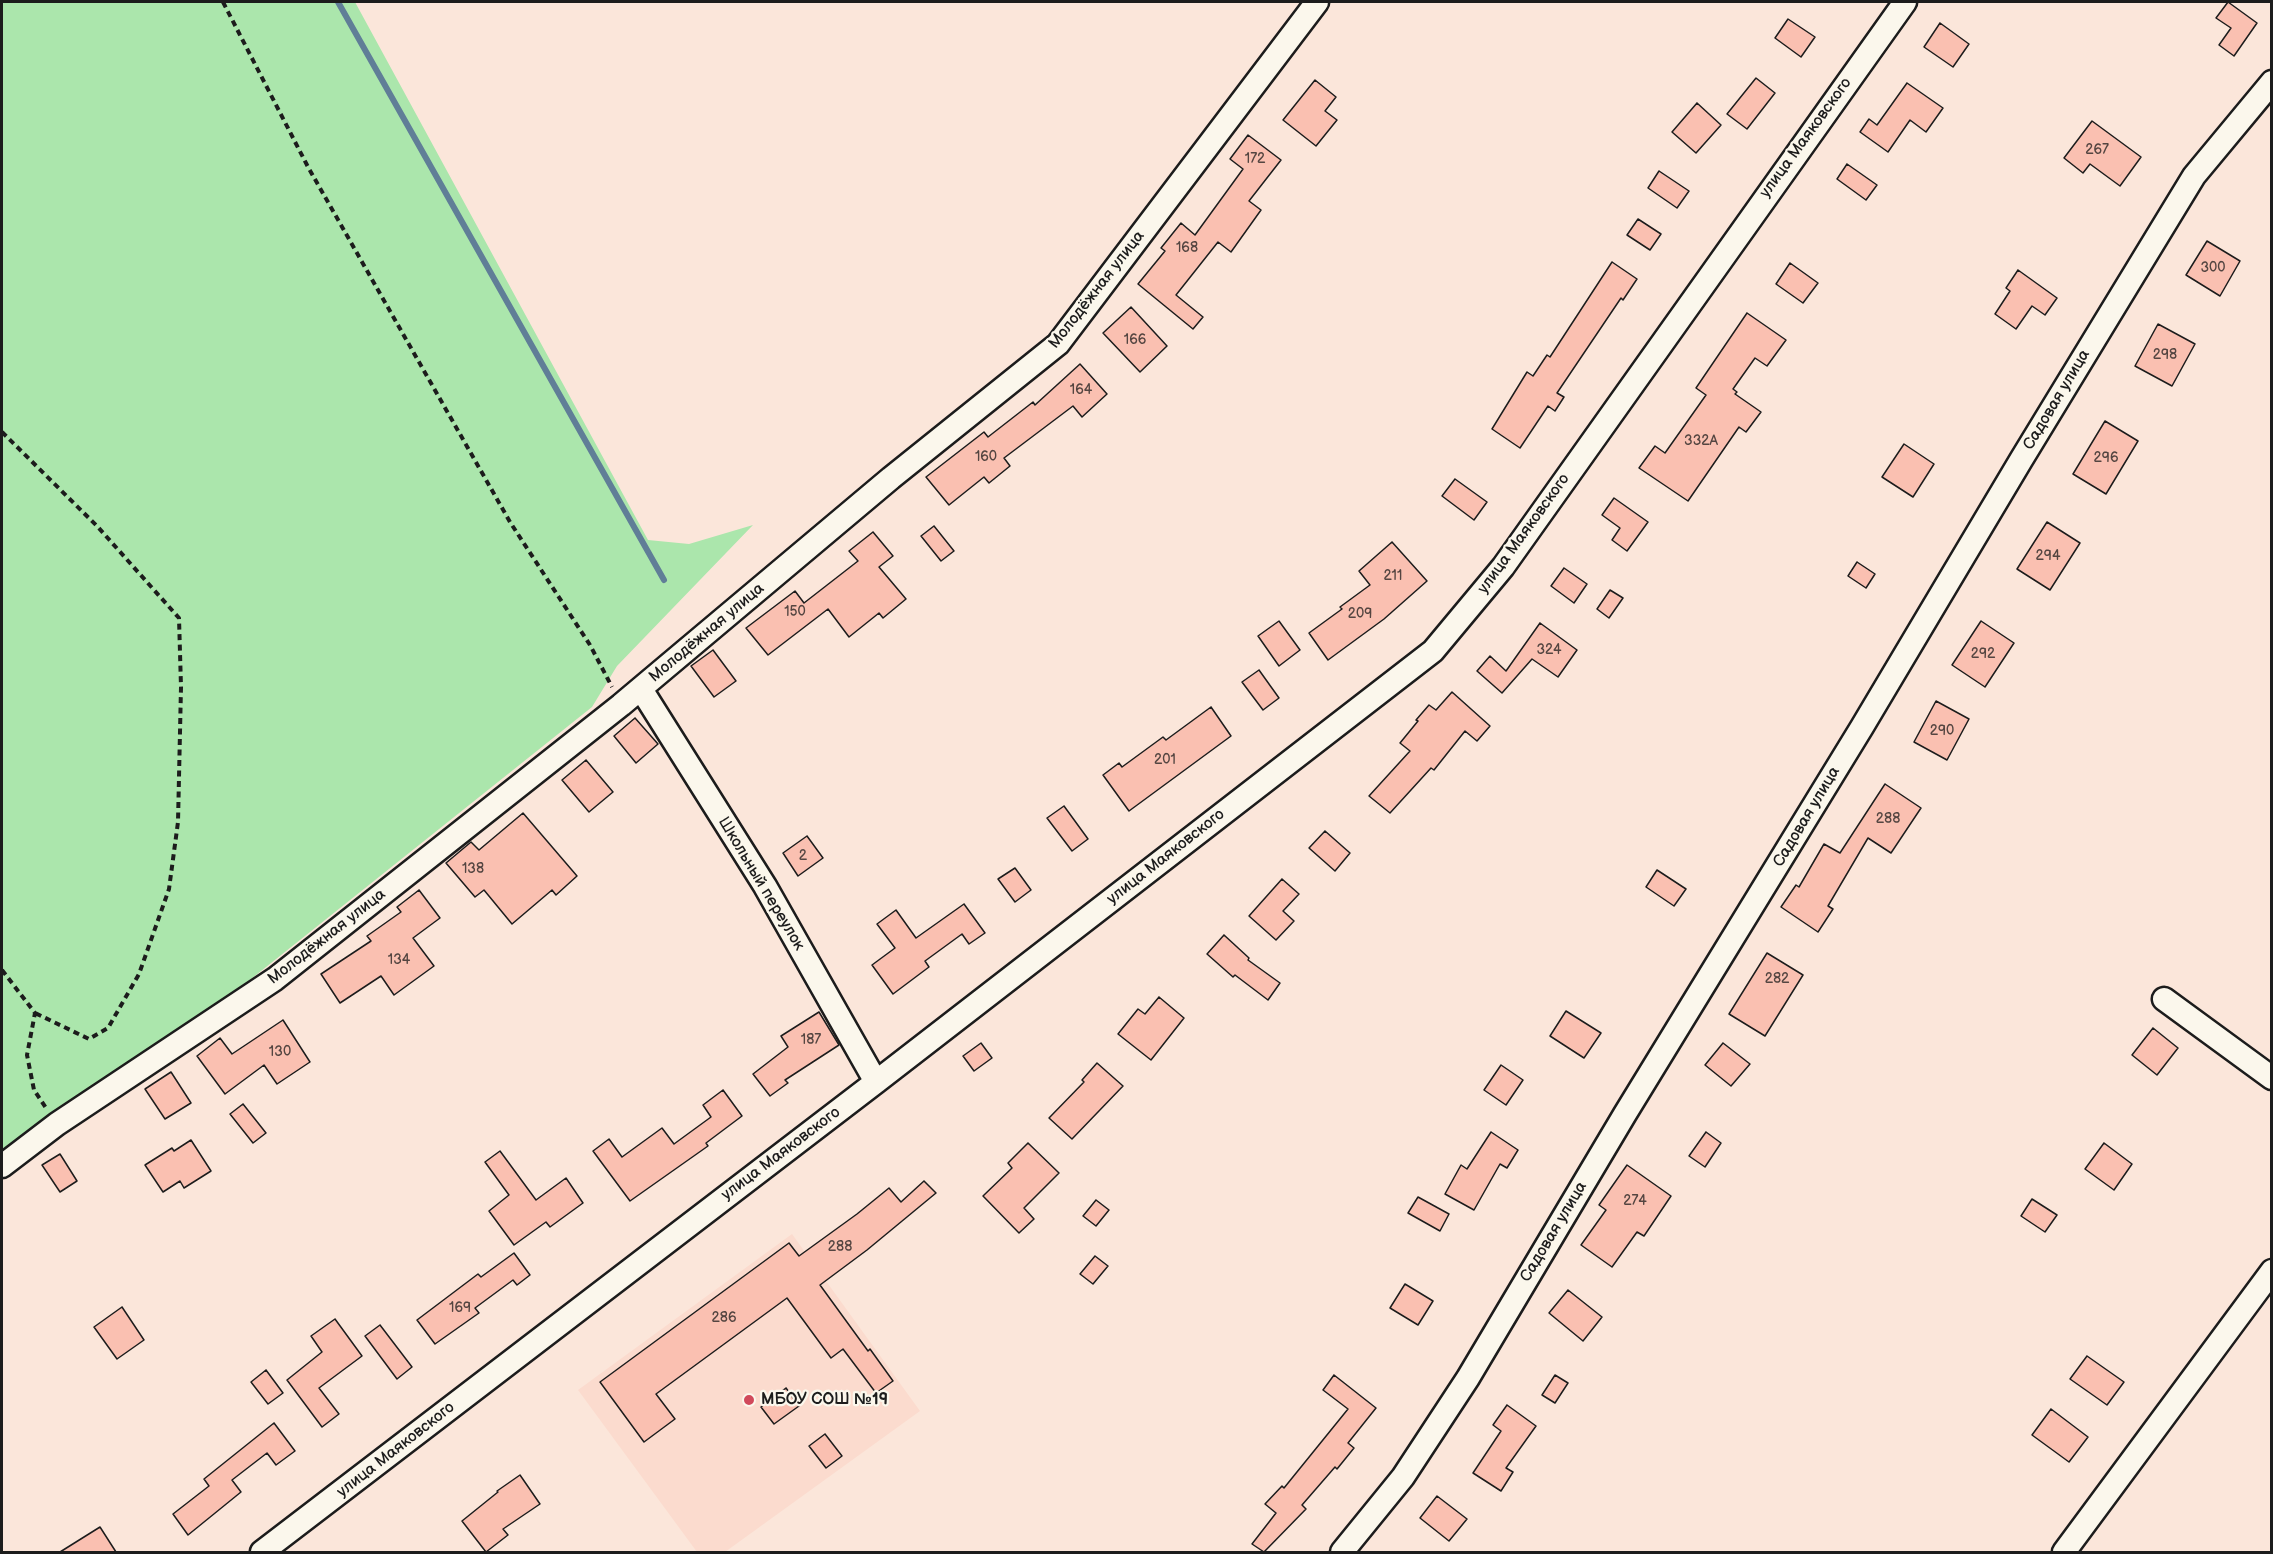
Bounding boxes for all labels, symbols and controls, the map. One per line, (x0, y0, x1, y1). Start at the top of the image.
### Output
street label: улица Маяковского (1756, 74, 1856, 202)
house number: 267 (2085, 142, 2109, 158)
house number: 172 (1245, 151, 1265, 167)
street label: Молодёжная улица (1045, 227, 1149, 353)
house number: 168 (1176, 240, 1198, 256)
house number: 300 (2200, 260, 2226, 276)
house number: 166 (1124, 332, 1146, 348)
street label: Садовая улица (2020, 346, 2094, 454)
house number: 298 (2153, 347, 2177, 363)
house number: 164 (1070, 382, 1092, 398)
house number: 332А (1684, 433, 1718, 449)
house number: 160 (975, 449, 997, 465)
house number: 296 (2094, 450, 2118, 466)
street label: улица Маяковского (1474, 470, 1574, 598)
house number: 294 (2036, 548, 2060, 564)
house number: 211 (1384, 568, 1402, 584)
street label: Молодёжная улица (646, 579, 768, 687)
house number: 150 (784, 604, 806, 620)
house number: 209 (1348, 606, 1372, 622)
house number: 324 (1536, 642, 1562, 658)
house number: 292 (1971, 646, 1995, 662)
house number: 290 (1930, 723, 1954, 739)
house number: 201 (1154, 752, 1176, 768)
street label: Садовая улица (1770, 763, 1844, 871)
street label: улица Маяковского (1103, 805, 1229, 909)
house number: 288 (1876, 811, 1900, 827)
street label: Школьный переулок (714, 814, 808, 954)
house number: 2 (799, 848, 807, 864)
house number: 138 (462, 861, 484, 877)
street label: Молодёжная улица (264, 885, 390, 989)
house number: 134 (388, 952, 410, 968)
house number: 282 (1765, 971, 1789, 987)
house number: 187 (801, 1032, 821, 1048)
house number: 130 (269, 1044, 291, 1060)
street label: улица Маяковского (718, 1103, 844, 1205)
street label: Садовая улица (1517, 1178, 1591, 1286)
house number: 274 (1623, 1193, 1647, 1209)
house number: 288 (828, 1239, 852, 1255)
house number: 169 (449, 1300, 471, 1316)
house number: 286 (712, 1310, 736, 1326)
place label: МБОУ СОШ №19 (761, 1390, 888, 1410)
marker: МБОУ СОШ №19 (742, 1393, 756, 1407)
street label: улица Маяковского (333, 1398, 459, 1502)

